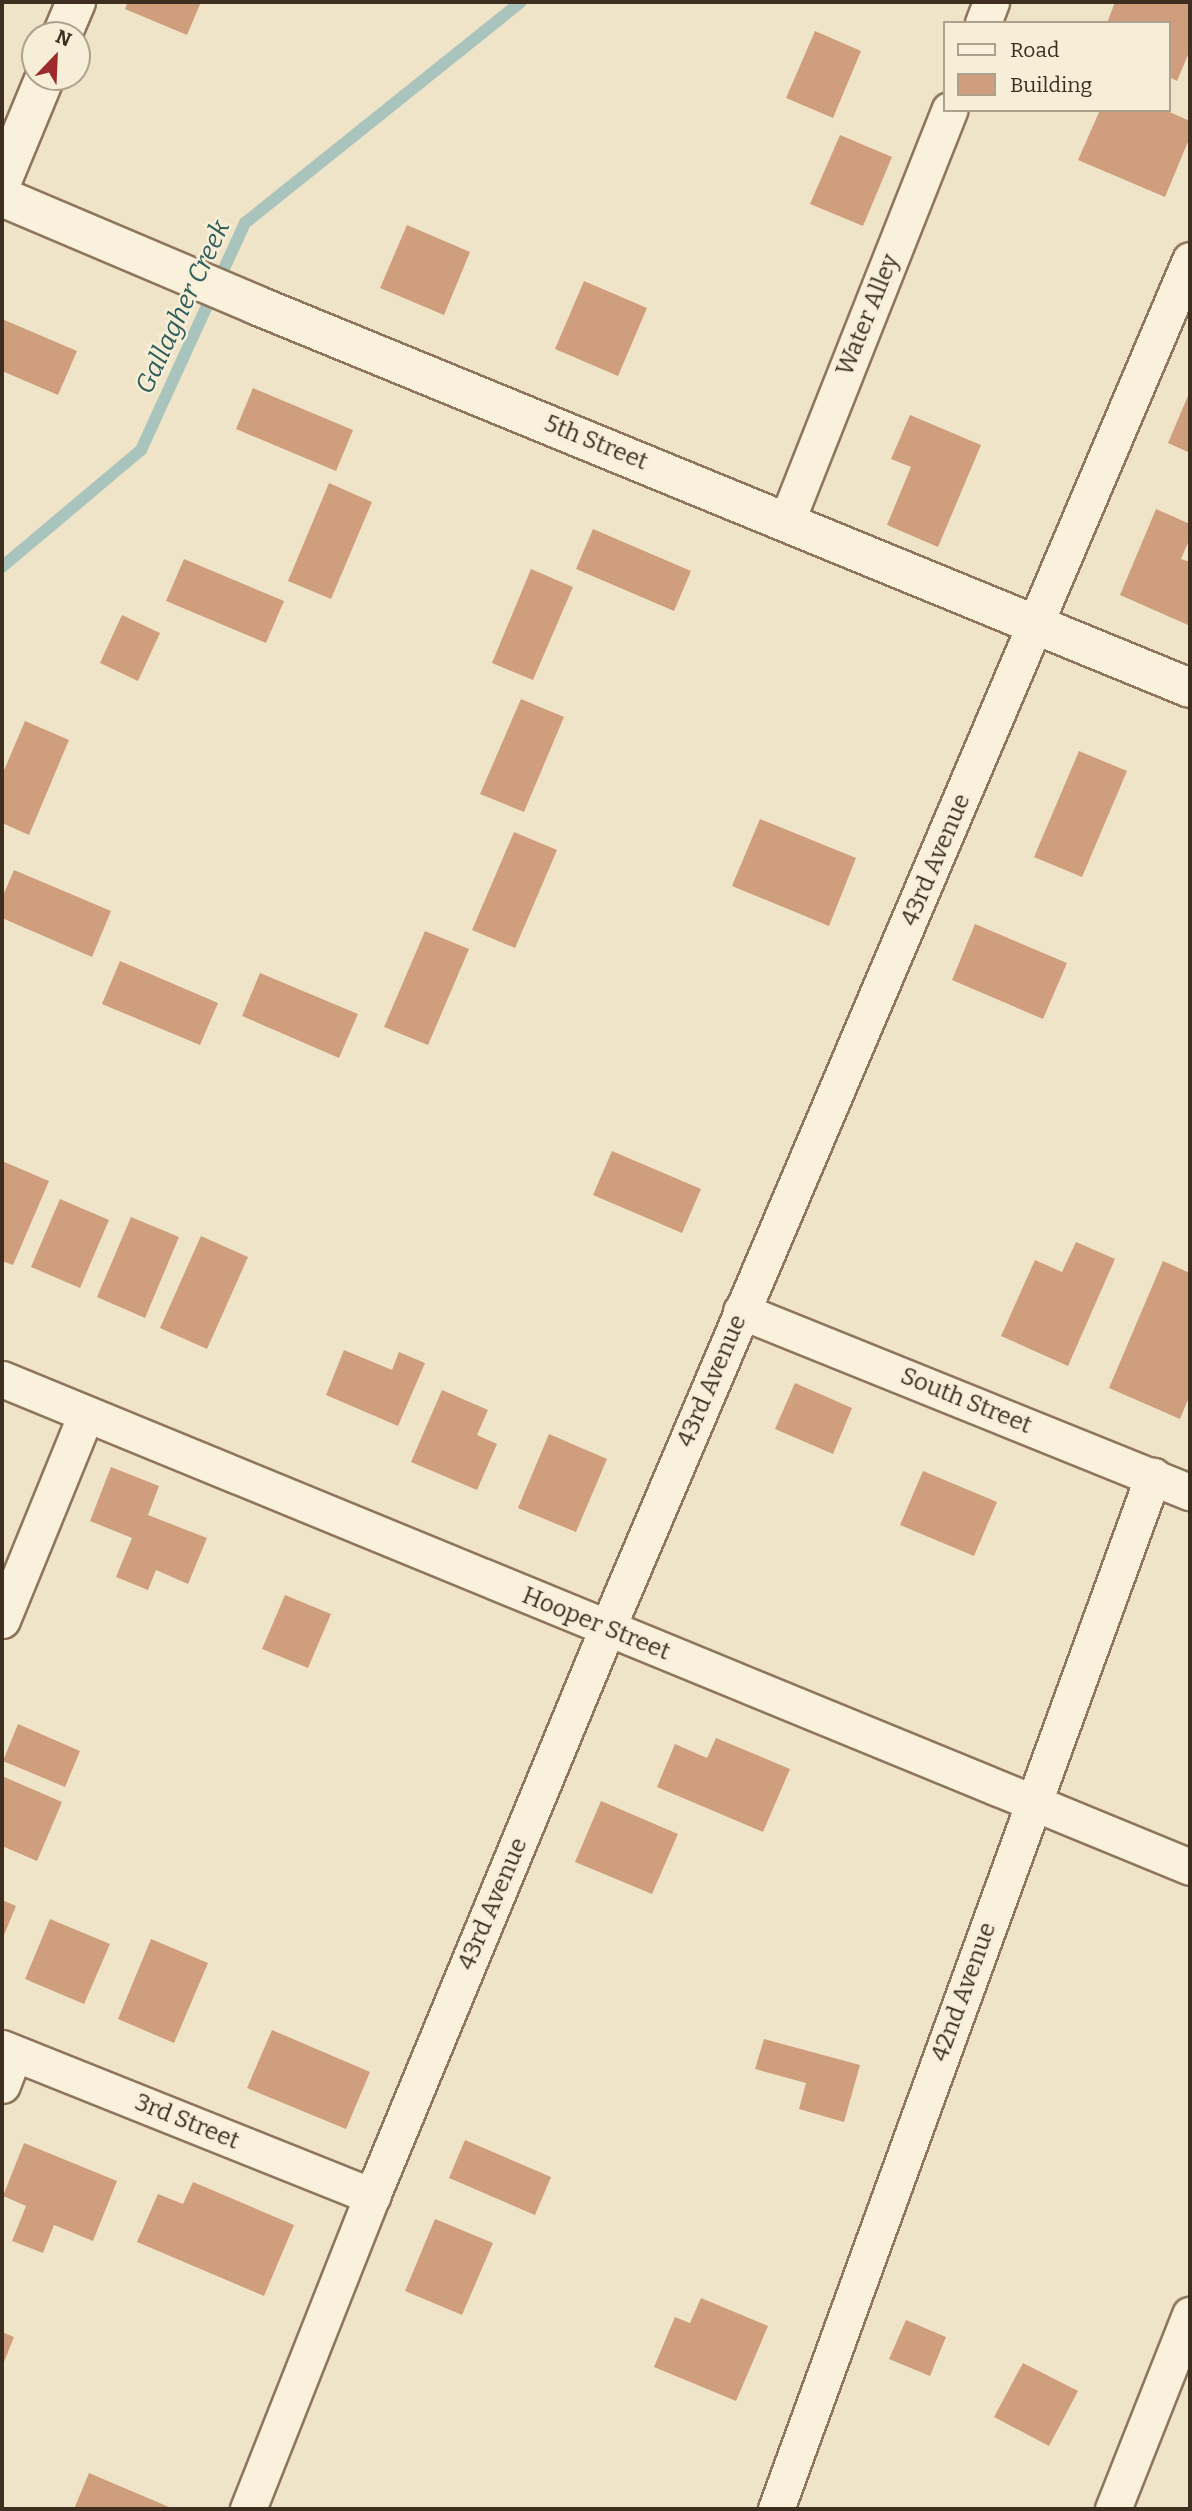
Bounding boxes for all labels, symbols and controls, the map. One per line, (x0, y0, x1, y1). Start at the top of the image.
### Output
north arrow (21, 21, 91, 91)
legend (944, 21, 1171, 112)
text: N (52, 25, 75, 51)
text: Road (1010, 37, 1059, 63)
text: Building (1010, 72, 1092, 98)
water label: Gallagher Creek (129, 215, 237, 399)
street label: Water Alley (831, 250, 905, 380)
street label: 5th Street (540, 409, 652, 477)
street label: 43rd Avenue (895, 790, 977, 930)
street label: 43rd Avenue (671, 1311, 753, 1451)
street label: South Street (896, 1362, 1036, 1440)
street label: Hooper Street (518, 1581, 674, 1667)
street label: 43rd Avenue (452, 1834, 534, 1974)
street label: 42nd Avenue (926, 1919, 1002, 2065)
street label: 3rd Street (131, 2088, 243, 2156)

